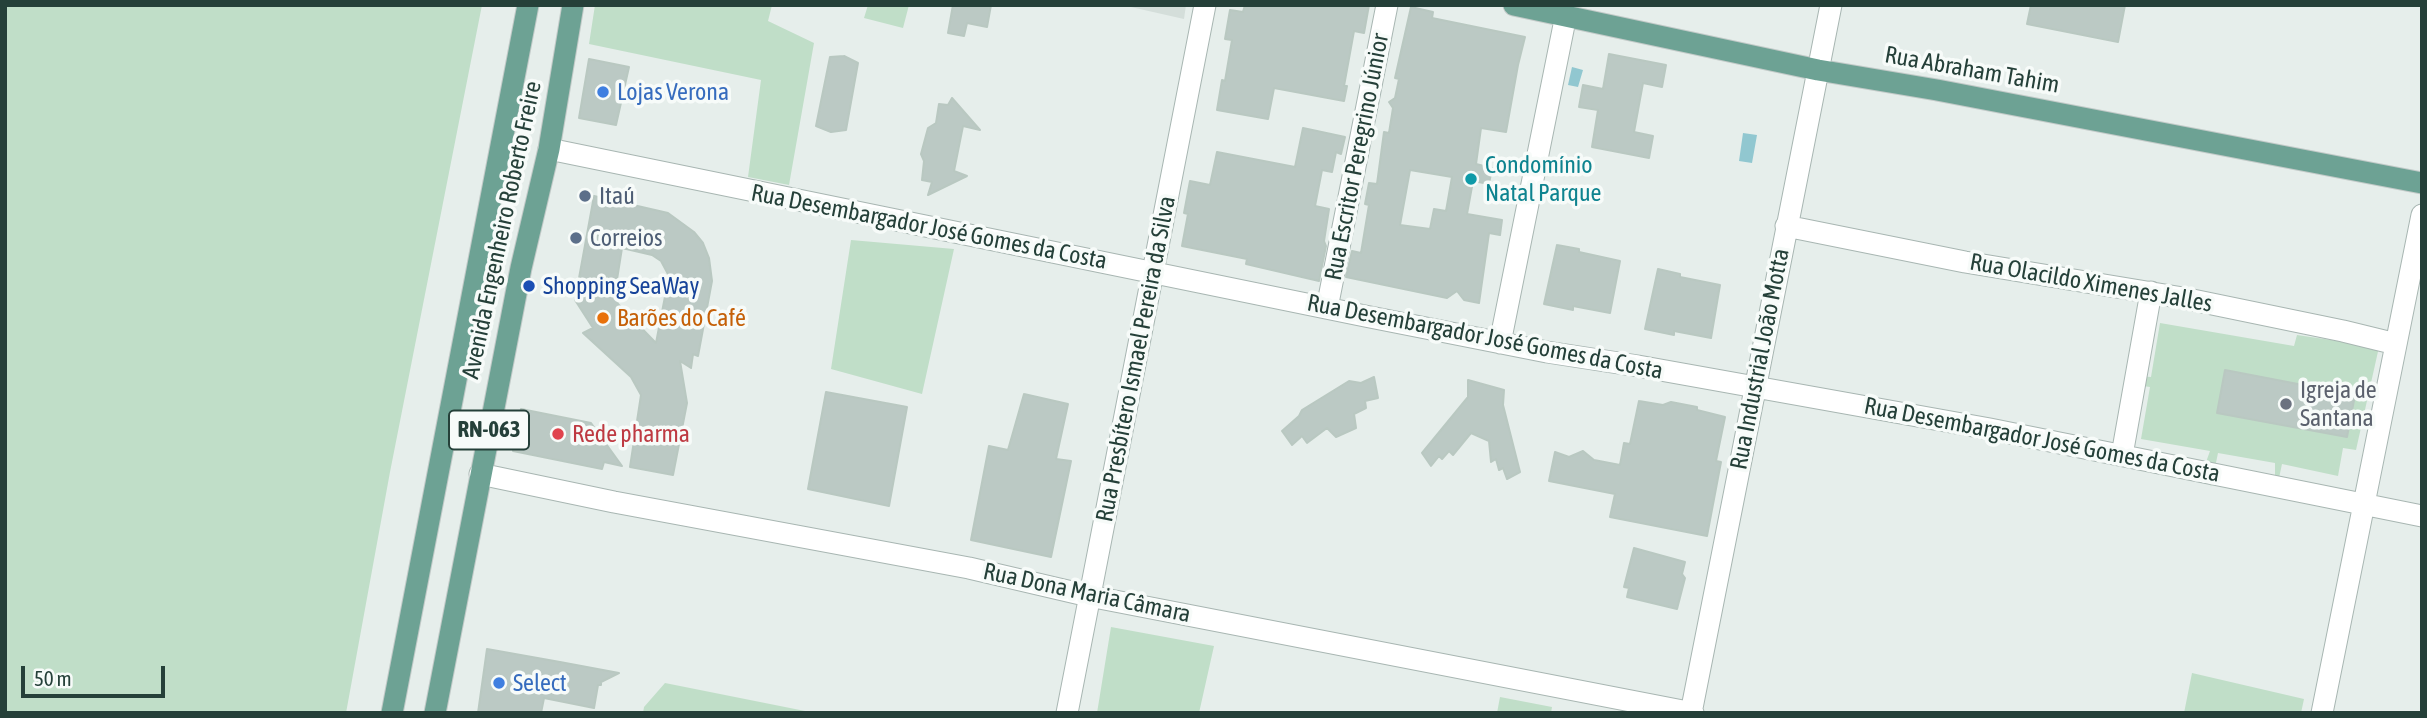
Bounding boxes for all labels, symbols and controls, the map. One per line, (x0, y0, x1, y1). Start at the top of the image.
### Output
street label: Rua Escritor Peregrino Júnior (1319, 31, 1395, 283)
street label: Rua Abraham Tahim (1882, 40, 2062, 100)
place label: Lojas Verona (617, 78, 729, 106)
street label: Avenida Engenheiro Roberto Freire (456, 79, 548, 381)
marker: Lojas Verona (595, 84, 611, 100)
place label: Condomínio Natal Parque (1485, 151, 1601, 207)
marker: Condomínio Natal Parque (1463, 171, 1479, 187)
street label: Rua Desembargador José Gomes da Costa (749, 178, 1109, 276)
place label: Itaú (599, 182, 635, 210)
marker: Itaú (577, 188, 593, 204)
street label: Rua Presbítero Ismael Pereira da Silva (1090, 194, 1182, 524)
place label: Correios (590, 224, 662, 252)
marker: Correios (568, 230, 584, 246)
street label: Rua Industrial João Motta (1724, 246, 1796, 472)
street label: Rua Olacildo Ximenes Jalles (1968, 248, 2214, 318)
place label: Shopping SeaWay (543, 272, 699, 300)
marker: Shopping SeaWay (521, 278, 537, 294)
street label: Rua Desembargador José Gomes da Costa (1305, 288, 1665, 386)
place label: Barões do Café (617, 304, 746, 332)
marker: Barões do Café (595, 310, 611, 326)
place label: Igreja de Santana (2300, 376, 2377, 432)
street label: Rua Desembargador José Gomes da Costa (1862, 391, 2222, 489)
marker: Igreja de Santana (2278, 396, 2294, 412)
road number: RN-063 (449, 410, 529, 450)
place label: Rede pharma (572, 420, 690, 448)
marker: Rede pharma (550, 426, 566, 442)
street label: Rua Dona Maria Câmara (981, 557, 1193, 629)
scale bar (24, 652, 168, 696)
text: 50 m (34, 666, 72, 690)
place label: Select (513, 669, 567, 697)
marker: Select (491, 675, 507, 691)

